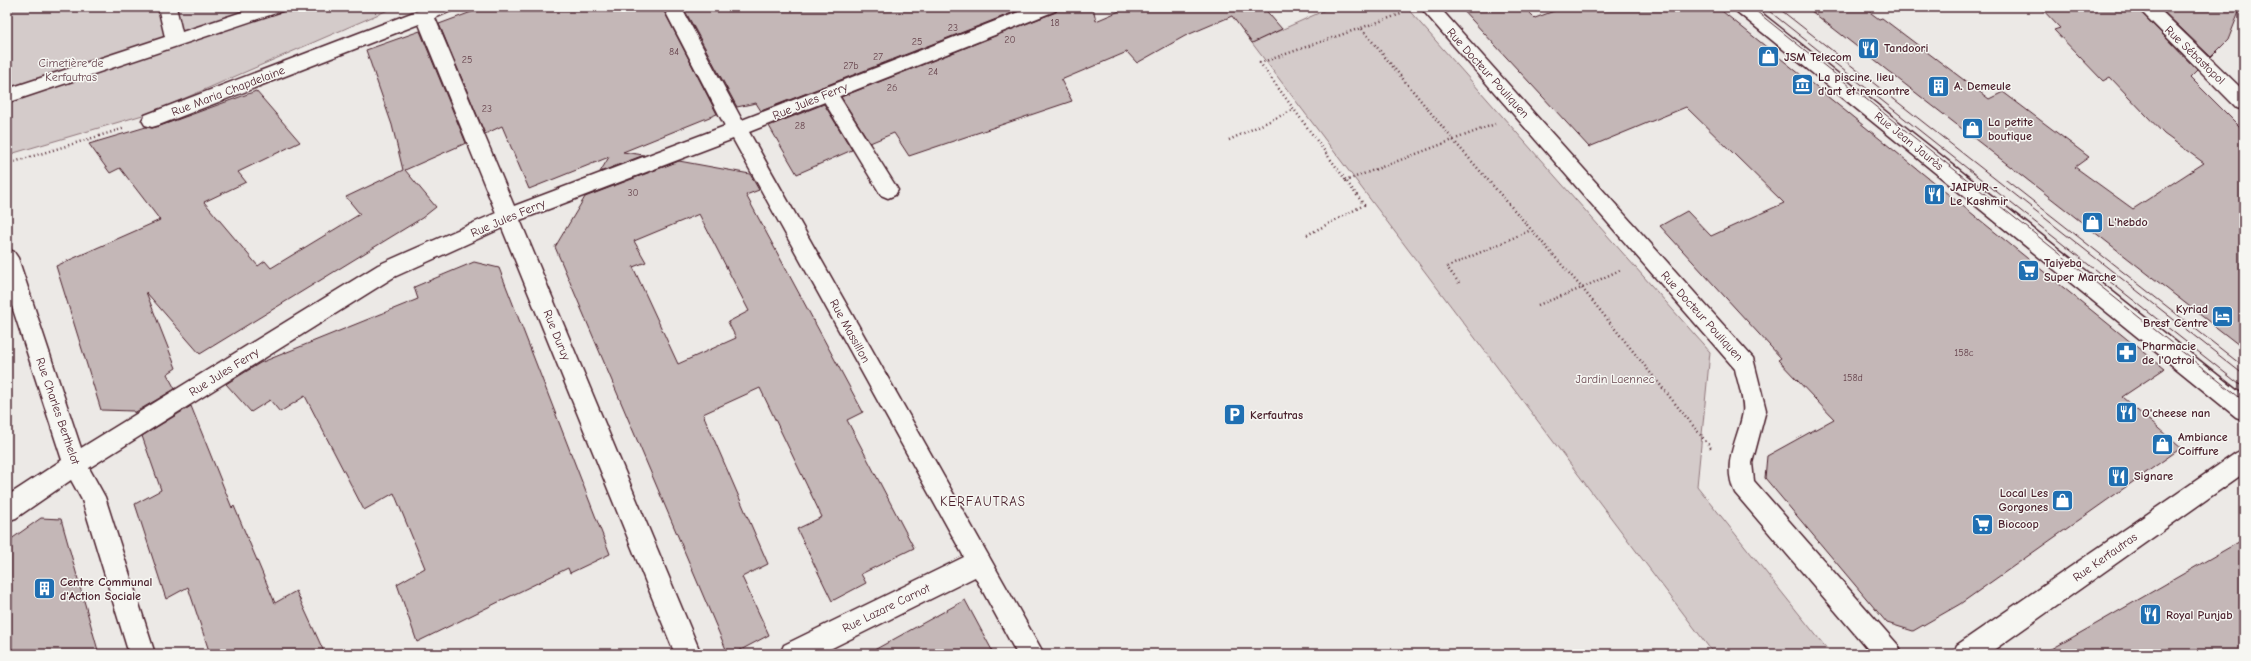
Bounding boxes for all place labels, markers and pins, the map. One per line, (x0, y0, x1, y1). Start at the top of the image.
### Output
restaurant icon: Tandoori (1855, 35, 1881, 61)
place label: Tandoori (1884, 41, 1928, 55)
shop icon: JSM Telecom (1755, 44, 1781, 70)
place label: JSM Telecom (1784, 50, 1852, 64)
place label: La piscine, lieu d'art et rencontre (1818, 70, 1910, 98)
museum icon: La piscine, lieu d'art et rencontre (1789, 71, 1815, 97)
building icon: A. Demeule (1926, 73, 1952, 99)
place label: A. Demeule (1954, 79, 2011, 93)
place label: La petite boutique (1988, 115, 2033, 143)
shop icon: La petite boutique (1960, 116, 1986, 142)
place label: JAIPUR - Le Kashmir (1950, 180, 2008, 208)
restaurant icon: JAIPUR - Le Kashmir (1922, 181, 1948, 207)
shop icon: L'hebdo (2079, 209, 2105, 235)
place label: L'hebdo (2108, 215, 2148, 229)
place label: Taiyeba Super Marche (2044, 256, 2116, 284)
supermarket icon: Taiyeba Super Marche (2016, 257, 2042, 283)
place label: Kyriad Brest Centre (2143, 302, 2208, 330)
hotel icon: Kyriad Brest Centre (2210, 303, 2236, 329)
place label: Pharmacie de l'Octroi (2142, 339, 2196, 367)
pharmacy icon: Pharmacie de l'Octroi (2114, 340, 2140, 366)
restaurant icon: O'cheese nan (2113, 400, 2139, 426)
parking icon: Kerfautras (1221, 402, 1247, 428)
place label: O'cheese nan (2142, 406, 2210, 420)
place label: Kerfautras (1250, 408, 1303, 422)
place label: Ambiance Coiffure (2178, 430, 2228, 458)
shop icon: Ambiance Coiffure (2149, 431, 2175, 457)
restaurant icon: Signare (2106, 463, 2132, 489)
place label: Signare (2134, 469, 2173, 483)
place label: Local Les Gorgones (1999, 486, 2048, 514)
shop icon: Local Les Gorgones (2050, 487, 2076, 513)
supermarket icon: Biocoop (1969, 511, 1995, 537)
place label: Biocoop (1998, 517, 2039, 531)
place label: Centre Communal d'Action Sociale (60, 575, 152, 603)
building icon: Centre Communal d'Action Sociale (31, 576, 57, 602)
restaurant icon: Royal Punjab (2137, 602, 2163, 628)
place label: Royal Punjab (2166, 608, 2232, 622)

